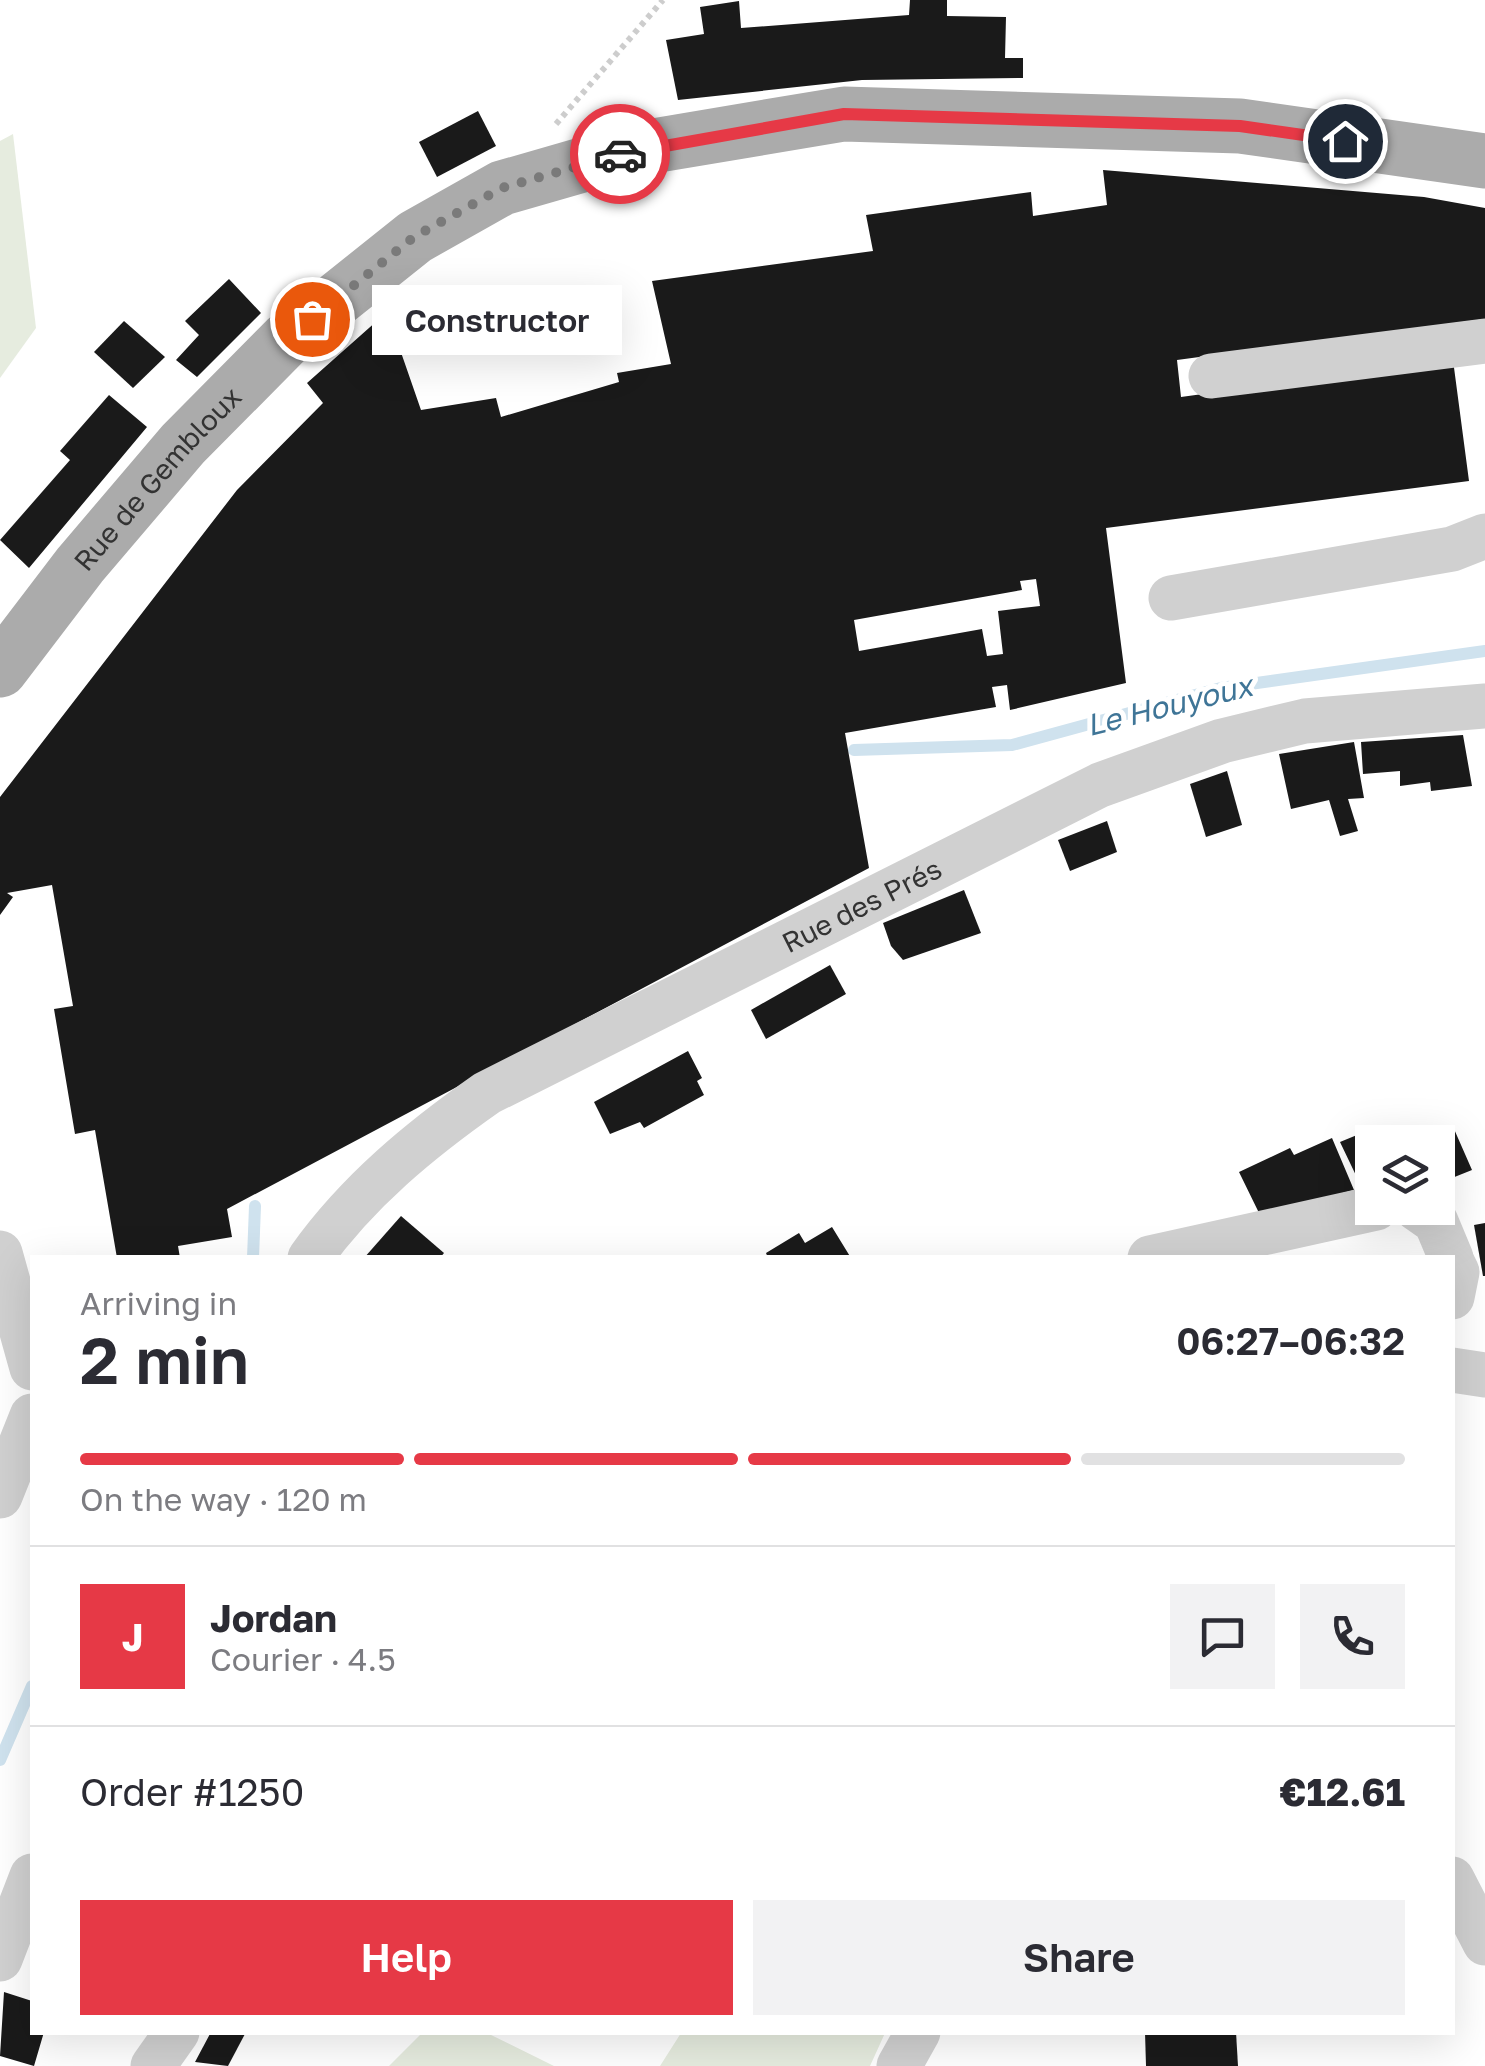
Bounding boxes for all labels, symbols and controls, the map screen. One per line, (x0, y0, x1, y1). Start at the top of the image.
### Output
pin (1303, 99, 1388, 184)
courier (570, 104, 670, 204)
icon: home (1318, 114, 1373, 169)
icon: car (593, 127, 648, 182)
pin (270, 277, 355, 362)
callout: Constructor (372, 284, 622, 354)
icon: bag (285, 292, 340, 347)
text: Constructor (404, 301, 590, 339)
street label: Rue de Gembloux (66, 379, 247, 577)
water label: Le Houyoux (1082, 666, 1259, 743)
street label: Rue des Prés (776, 851, 946, 959)
map controls (1355, 1125, 1455, 1225)
button: layers (1355, 1125, 1455, 1225)
text: Arriving in (80, 1284, 237, 1322)
text: 06:27–06:32 (1176, 1318, 1405, 1363)
text: 2 min (80, 1320, 249, 1398)
text: On the way · 120 m (80, 1480, 367, 1518)
button: chat (1170, 1584, 1275, 1689)
button: phone (1300, 1584, 1405, 1689)
text: Jordan (210, 1595, 337, 1640)
text: J (122, 1614, 143, 1659)
text: Courier · 4.5 (210, 1640, 396, 1678)
text: Order #1250 (80, 1769, 304, 1814)
text: €12.61 (1280, 1769, 1405, 1814)
button: Help (80, 1900, 733, 2015)
button: Share (753, 1900, 1405, 2015)

